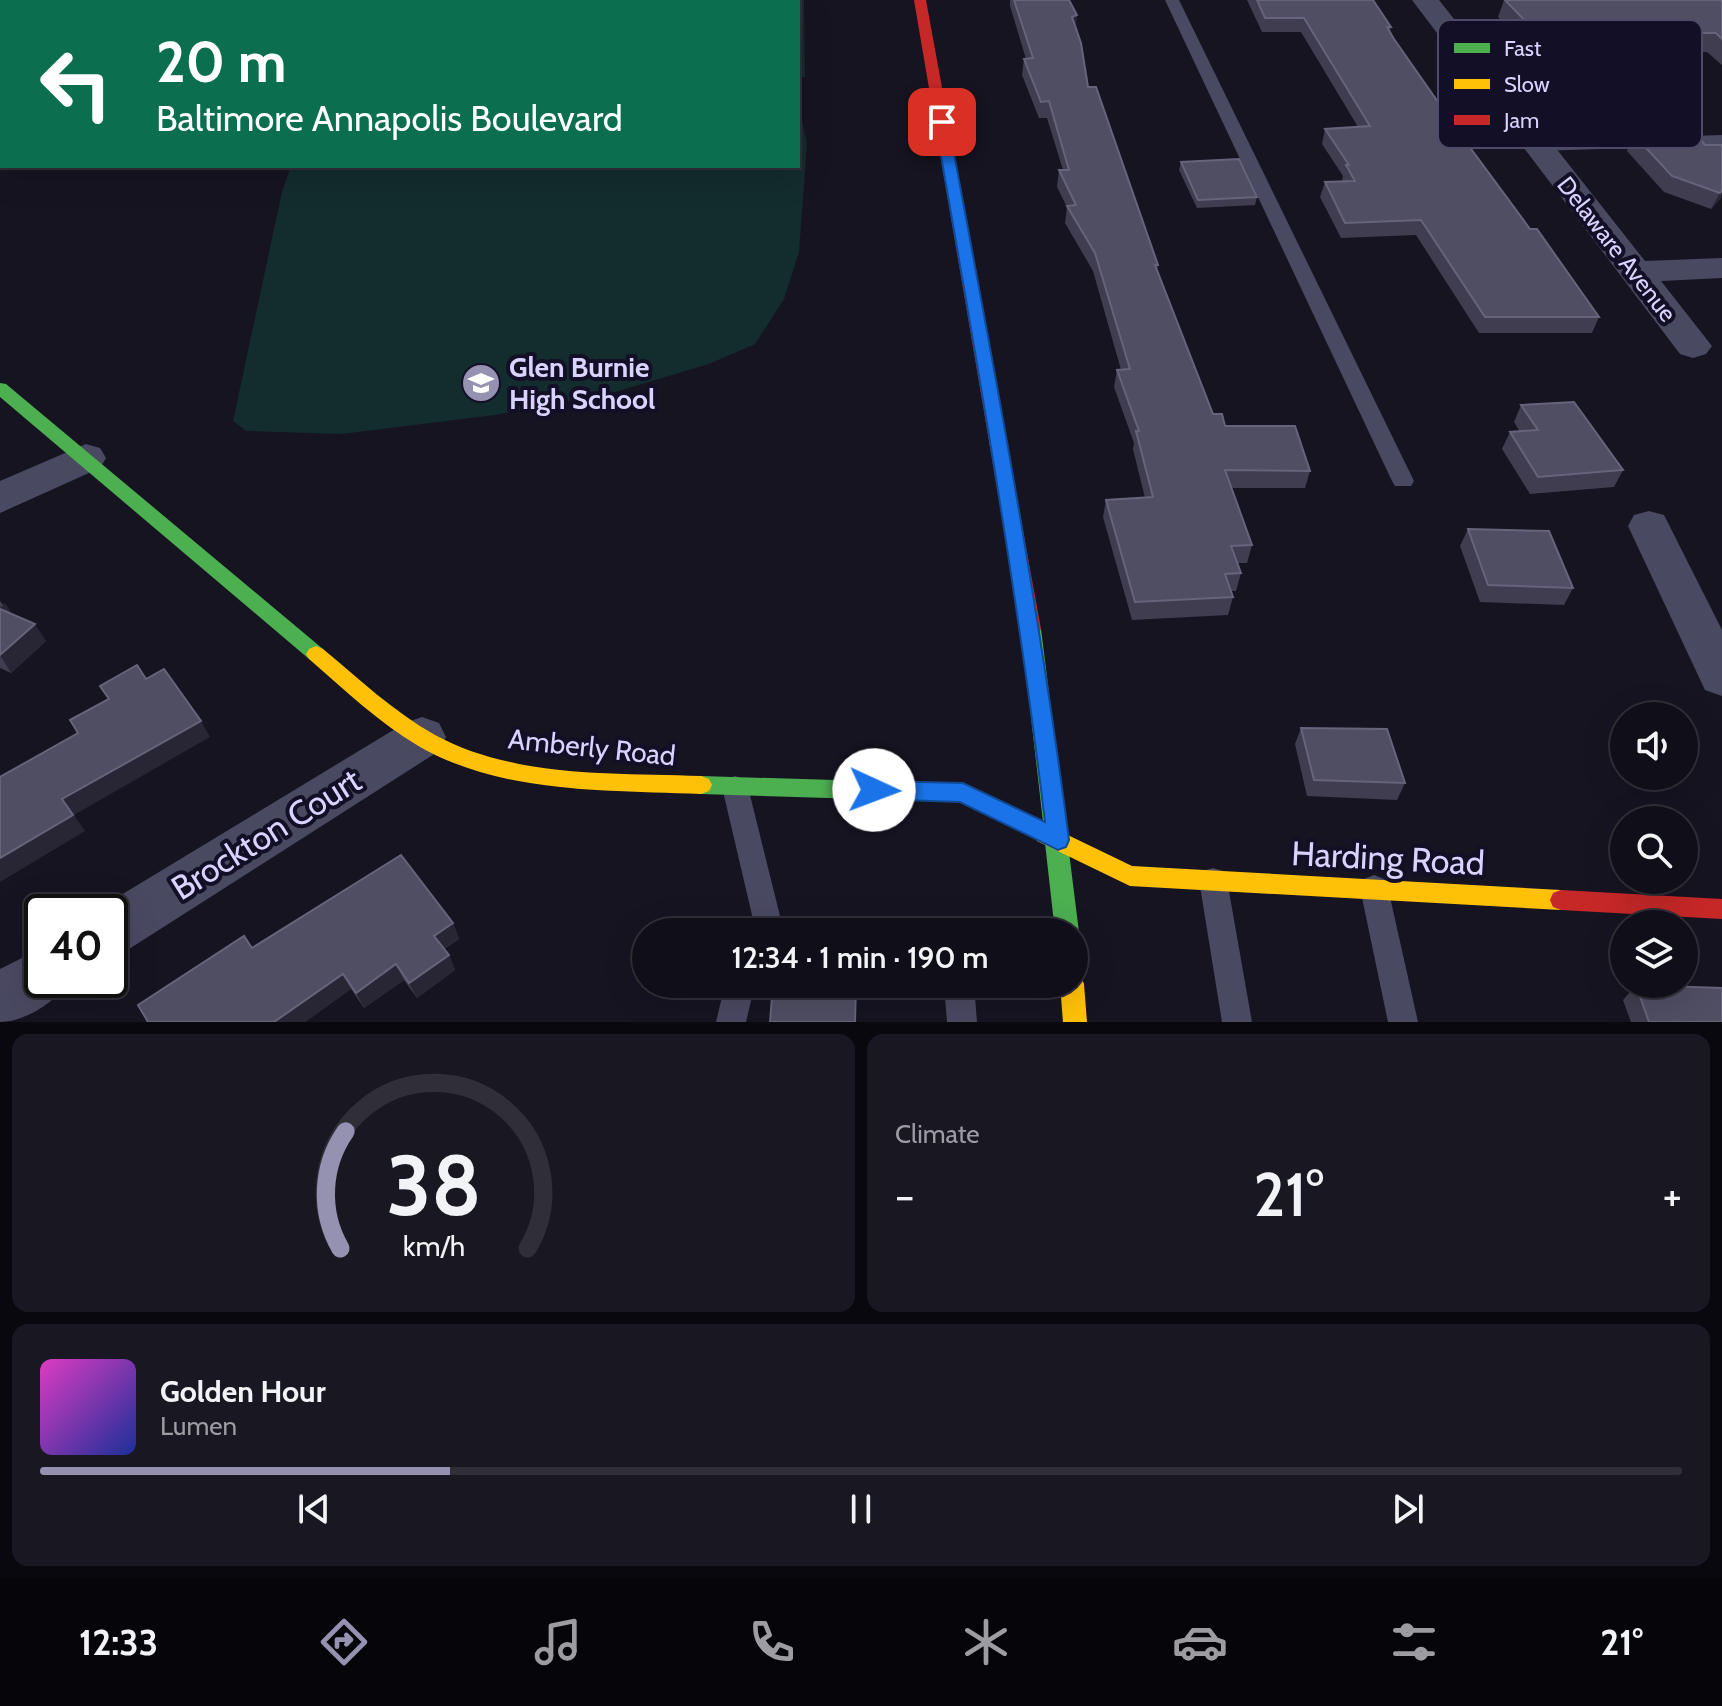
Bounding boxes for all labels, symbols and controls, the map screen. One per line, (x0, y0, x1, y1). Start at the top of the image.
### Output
legend (1438, 20, 1702, 148)
text: 20 m (156, 28, 286, 96)
icon: left (24, 32, 128, 136)
text: Fast (1504, 35, 1542, 62)
text: Slow (1504, 71, 1550, 98)
pin (908, 88, 976, 156)
text: Baltimore Annapolis Boulevard (156, 96, 623, 140)
icon: arrive (920, 100, 964, 144)
text: Jam (1503, 107, 1539, 134)
street label: Delaware Avenue (1551, 171, 1683, 327)
place label: Glen Burnie High School (509, 350, 655, 416)
school or university icon: Glen Burnie High School (460, 362, 502, 404)
map controls (1610, 702, 1698, 998)
button: sound (1610, 702, 1698, 790)
street label: Amberly Road (507, 721, 677, 773)
position arrow (832, 748, 916, 832)
street label: Brockton Court (163, 759, 369, 909)
button: search (1610, 806, 1698, 894)
street label: Harding Road (1290, 832, 1486, 884)
speed limit sign: 40 (24, 894, 128, 998)
button: layers (1610, 910, 1698, 998)
text: 12:34 · 1 min · 190 m (732, 939, 988, 976)
text: Climate (895, 1118, 980, 1150)
text: 38 (386, 1135, 481, 1236)
text: 21° (1253, 1158, 1324, 1231)
text: − (895, 1169, 914, 1222)
text: + (1663, 1169, 1682, 1222)
text: km/h (402, 1228, 465, 1263)
text: Golden Hour (160, 1373, 326, 1410)
text: Lumen (160, 1410, 237, 1442)
icon: previous (292, 1487, 336, 1531)
icon: pause (839, 1487, 883, 1531)
icon: next (1386, 1487, 1430, 1531)
icon: directions (316, 1614, 372, 1670)
icon: music (530, 1614, 586, 1670)
icon: phone (744, 1614, 800, 1670)
icon: climate (958, 1614, 1014, 1670)
icon: car (1172, 1614, 1228, 1670)
icon: filters (1386, 1614, 1442, 1670)
text: 12:33 (79, 1620, 158, 1664)
text: 21° (1600, 1620, 1643, 1664)

